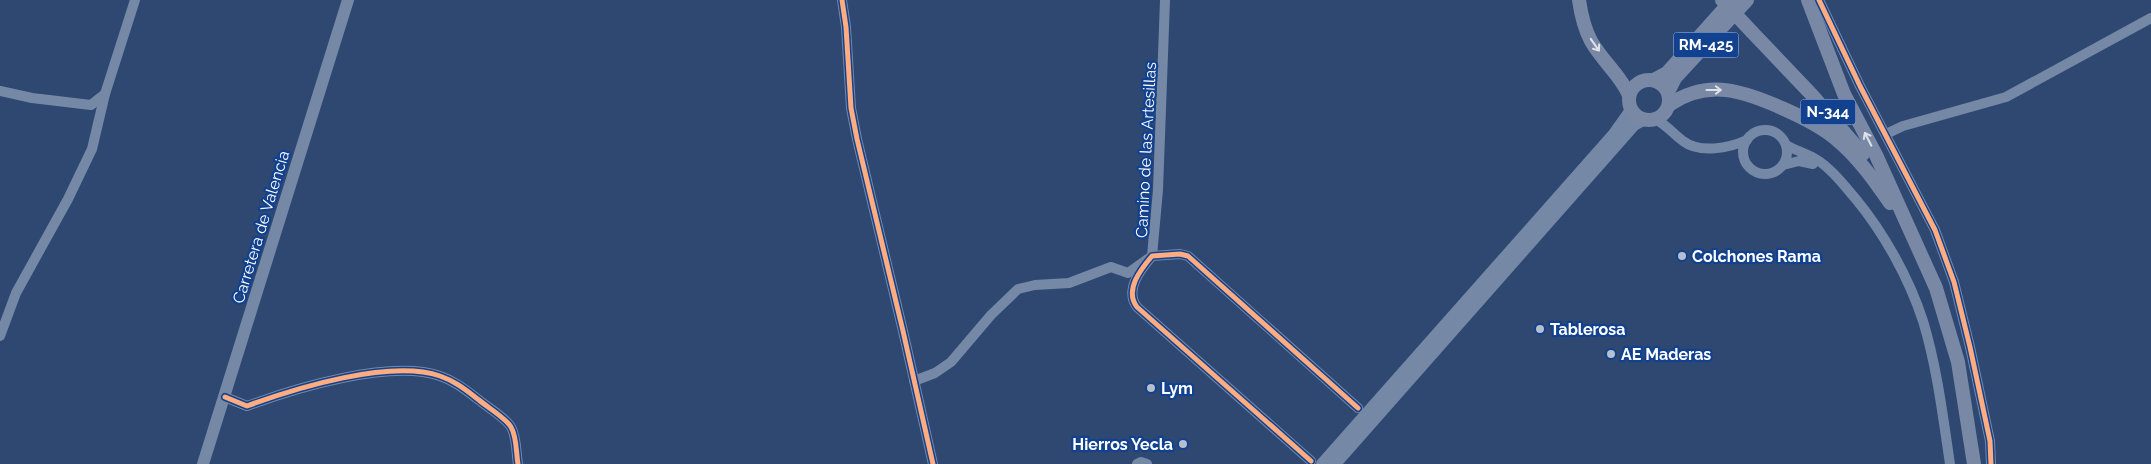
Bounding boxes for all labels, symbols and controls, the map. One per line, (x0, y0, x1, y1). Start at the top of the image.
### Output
road number: RM-425 (1674, 32, 1738, 58)
one-way arrow (1590, 38, 1600, 52)
street label: Camino de las Artesillas (1132, 61, 1160, 238)
one-way arrow (1706, 85, 1722, 95)
road number: N-344 (1800, 100, 1856, 124)
one-way arrow (1863, 132, 1873, 147)
street label: Carretera de Valencia (229, 148, 293, 306)
place label: Colchones Rama (1692, 247, 1821, 266)
marker: Colchones Rama (1676, 250, 1688, 262)
place label: Tablerosa (1550, 320, 1625, 339)
marker: Tablerosa (1534, 323, 1546, 335)
place label: AE Maderas (1621, 345, 1711, 364)
marker: AE Maderas (1605, 348, 1617, 360)
place label: Lym (1161, 379, 1193, 398)
marker: Lym (1145, 382, 1157, 394)
place label: Hierros Yecla (1072, 435, 1173, 454)
marker: Hierros Yecla (1177, 438, 1189, 450)

